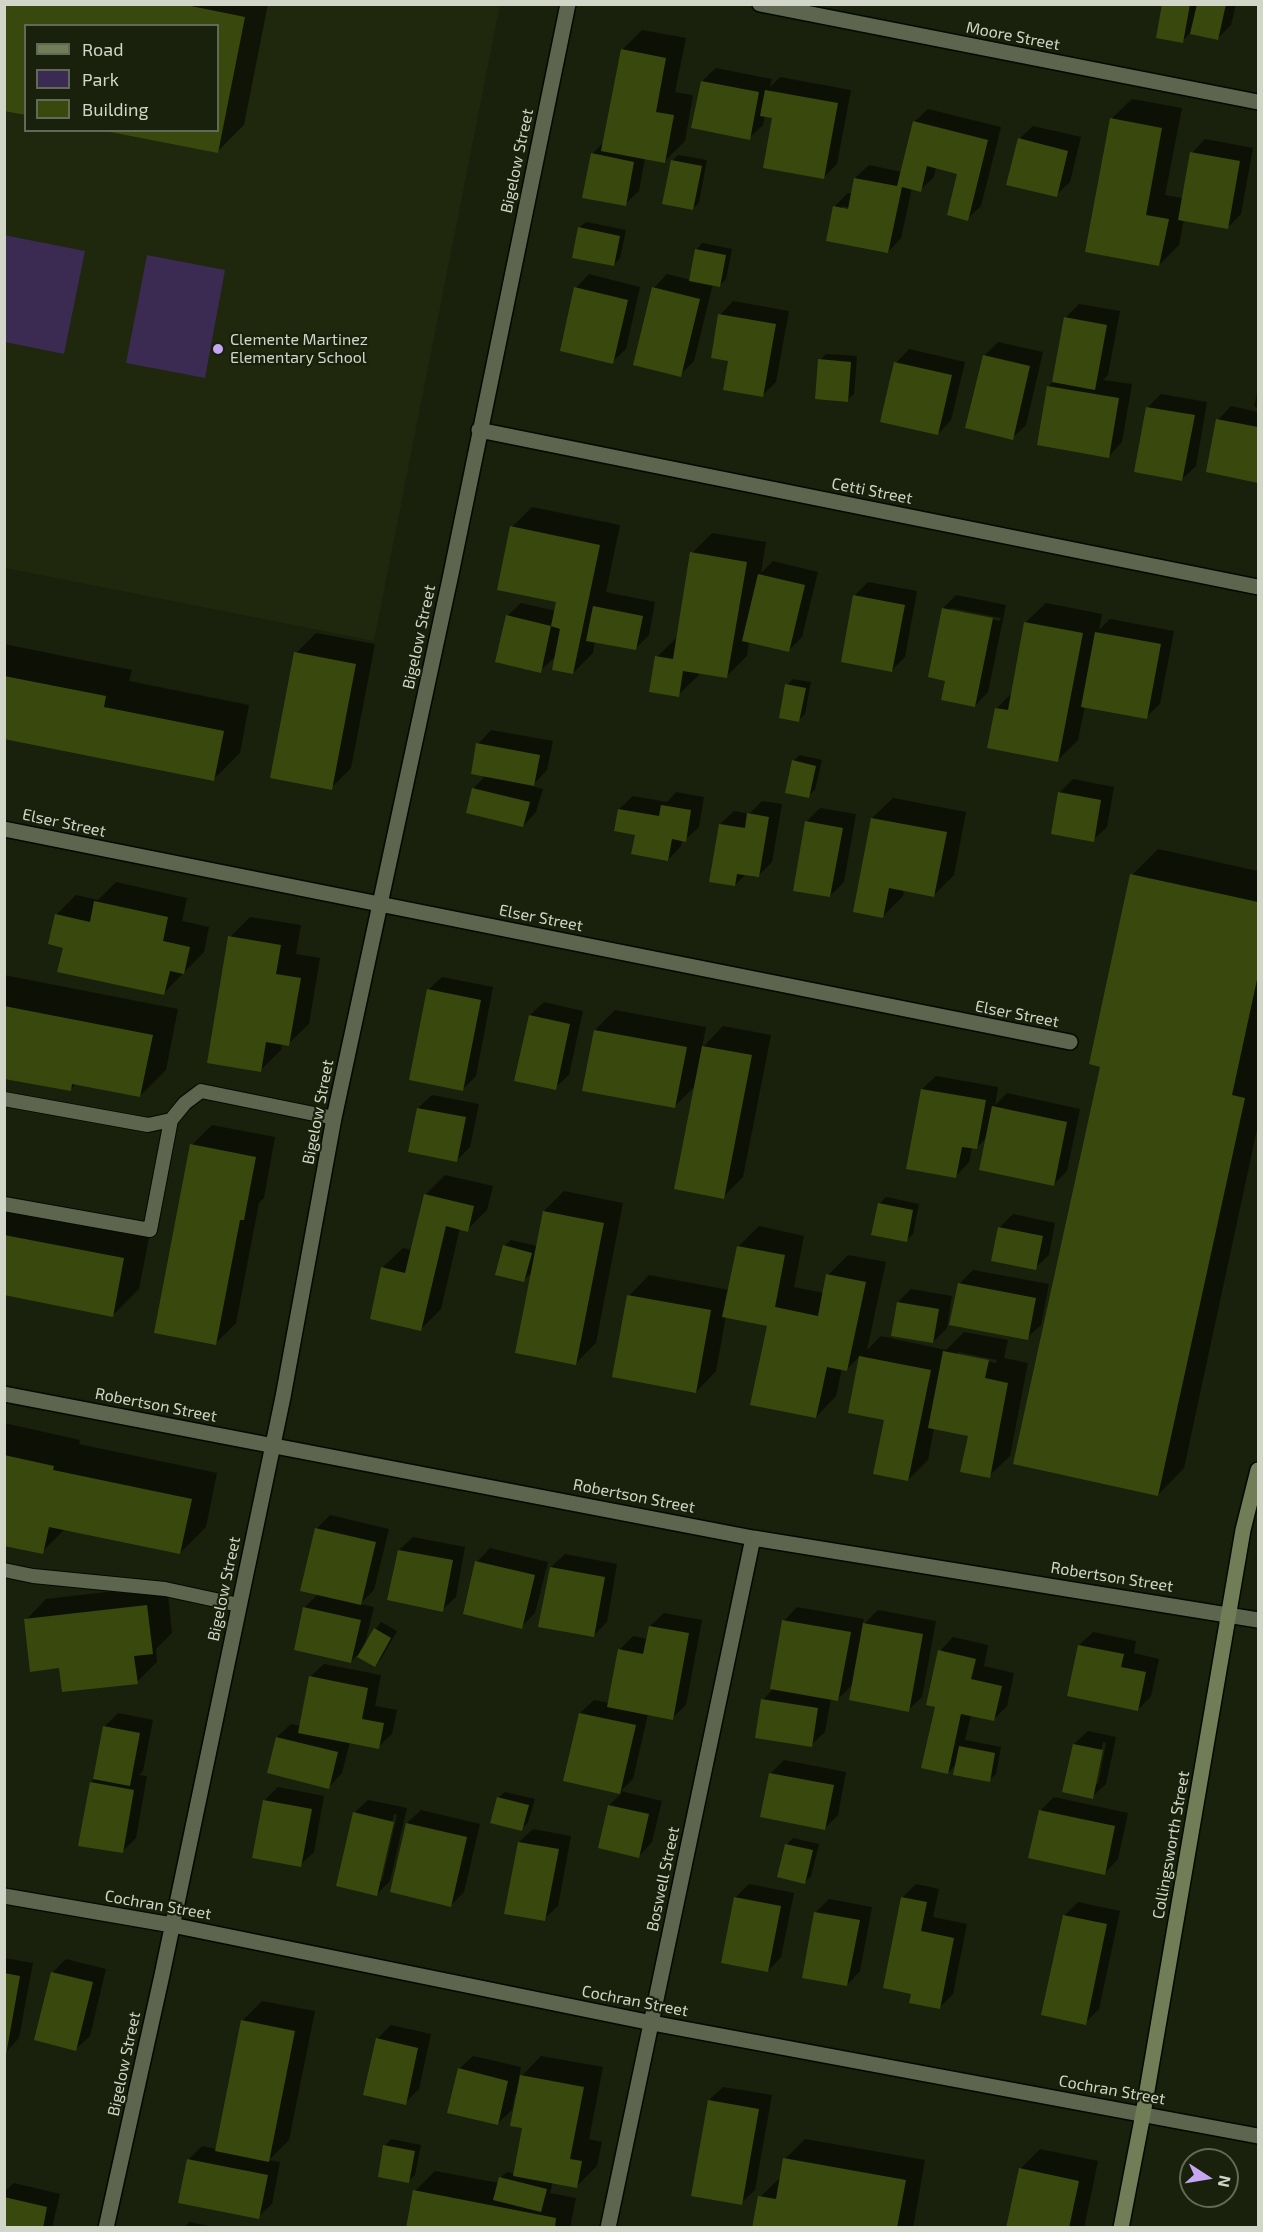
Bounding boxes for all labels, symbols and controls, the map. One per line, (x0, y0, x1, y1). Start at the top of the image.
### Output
street label: Moore Street (965, 18, 1061, 54)
legend (24, 24, 219, 132)
text: Road (82, 38, 123, 60)
text: Park (82, 68, 119, 90)
text: Building (82, 98, 149, 120)
street label: Bigelow Street (497, 107, 537, 215)
place label: Clemente Martinez Elementary School (230, 330, 368, 368)
marker: Clemente Martinez Elementary School (211, 342, 225, 356)
street label: Cetti Street (830, 474, 914, 508)
street label: Bigelow Street (399, 583, 439, 691)
street label: Elser Street (20, 805, 108, 841)
street label: Elser Street (498, 900, 584, 936)
street label: Elser Street (974, 996, 1060, 1032)
street label: Bigelow Street (298, 1058, 338, 1166)
street label: Robertson Street (93, 1384, 219, 1426)
street label: Robertson Street (571, 1475, 697, 1517)
street label: Bigelow Street (204, 1535, 244, 1643)
street label: Robertson Street (1049, 1558, 1175, 1596)
street label: Collingsworth Street (1149, 1769, 1193, 1921)
street label: Boswell Street (643, 1825, 683, 1933)
street label: Cochran Street (103, 1886, 213, 1924)
street label: Cochran Street (580, 1981, 690, 2021)
street label: Bigelow Street (104, 2010, 144, 2118)
street label: Cochran Street (1057, 2071, 1167, 2109)
north arrow (1179, 2148, 1239, 2208)
text: N (1215, 2174, 1236, 2189)

